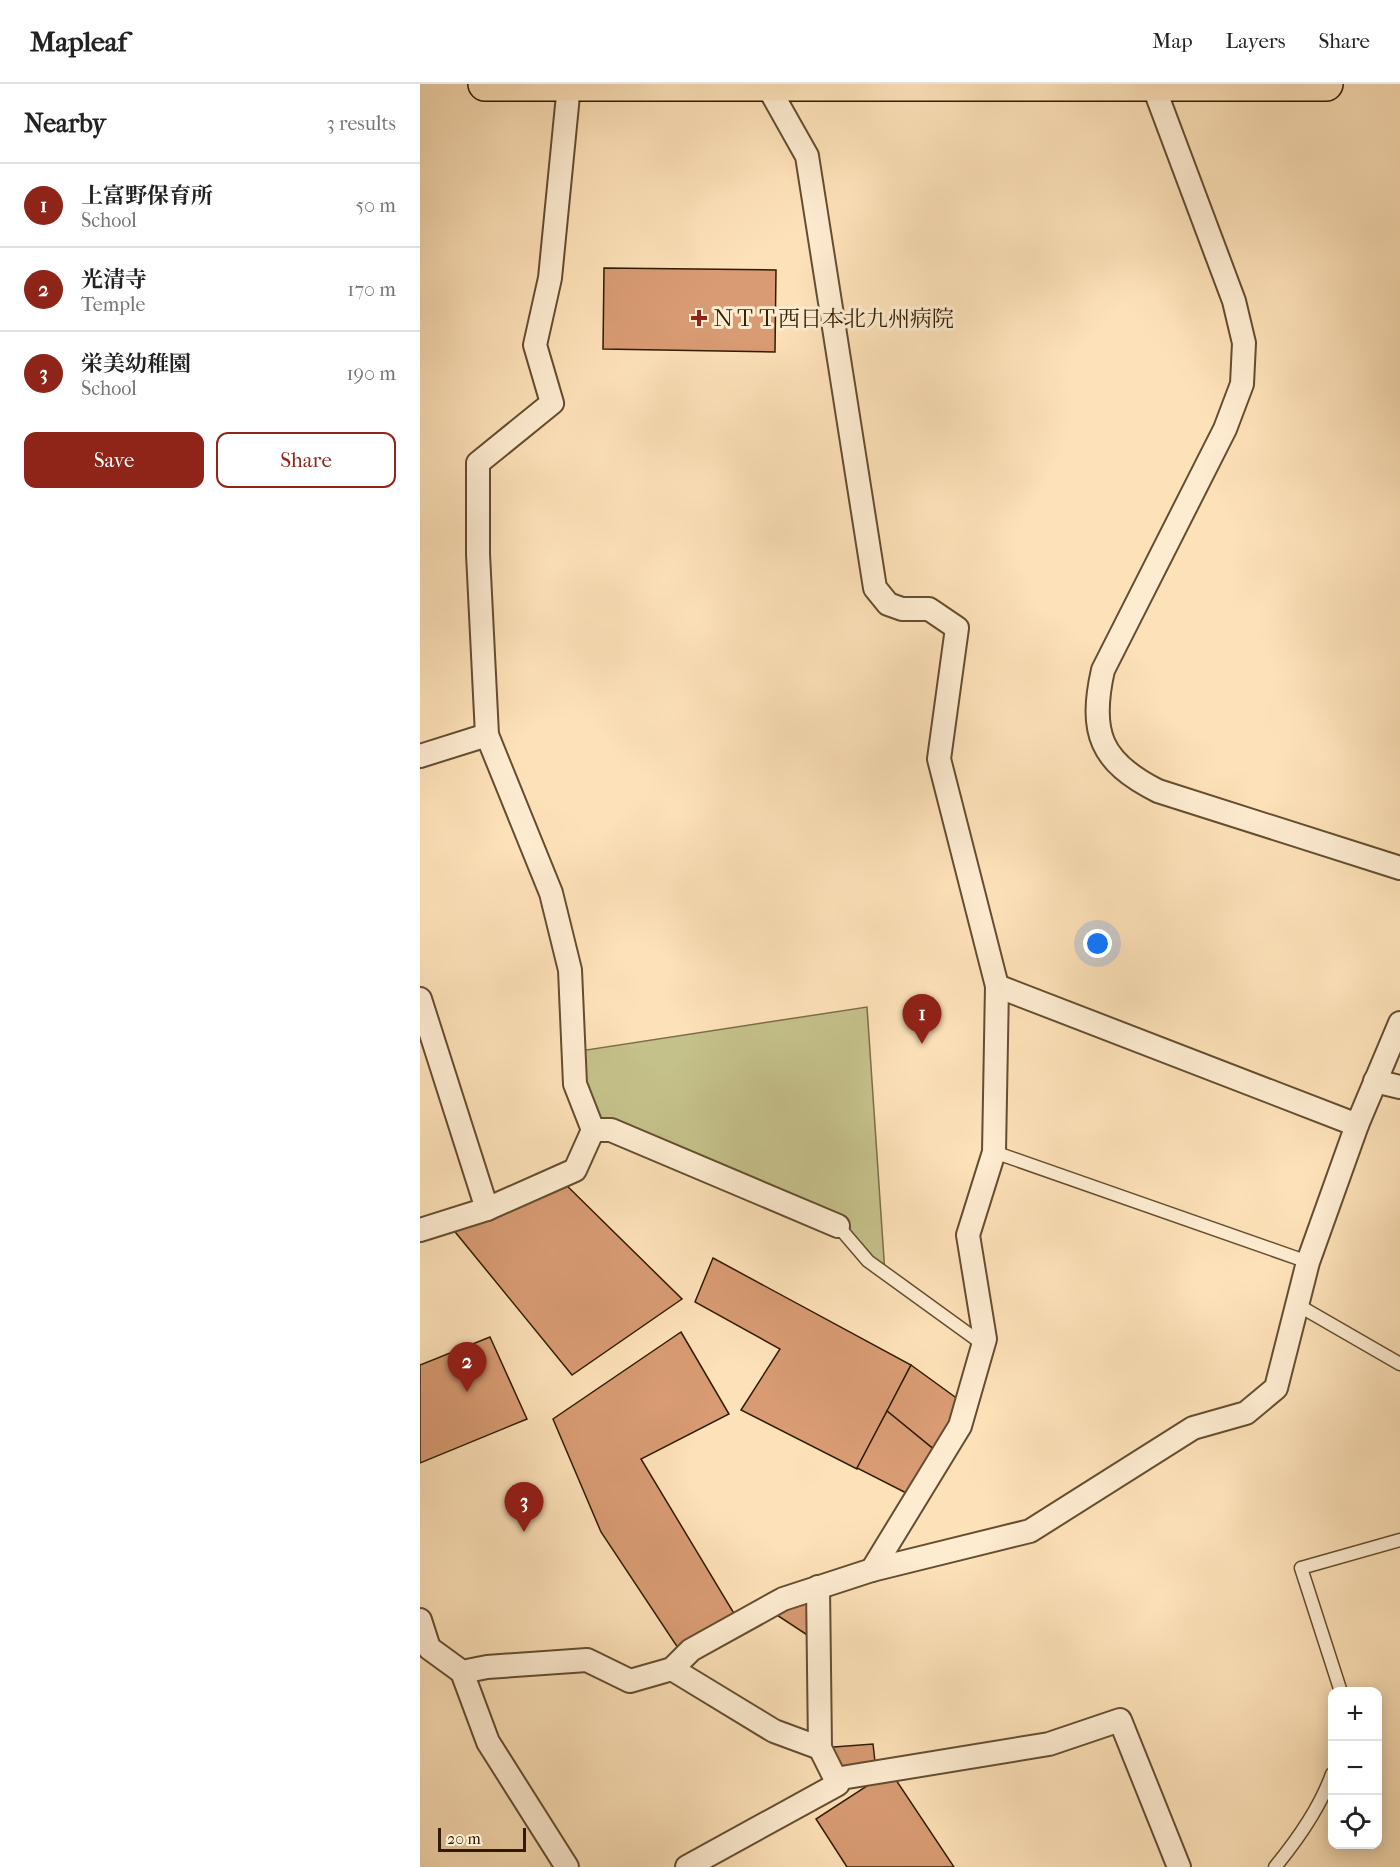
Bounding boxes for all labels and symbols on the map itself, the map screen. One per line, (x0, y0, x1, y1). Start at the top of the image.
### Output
place label: ＮＴＴ西日本北九州病院 (712, 306, 954, 332)
marker: ＮＴＴ西日本北九州病院 (690, 309, 708, 327)
your location (1083, 929, 1112, 958)
pin: 1 (902, 994, 942, 1044)
pin: 2 (448, 1342, 486, 1392)
pin: 3 (504, 1482, 544, 1532)
scale bar (438, 1825, 526, 1852)

